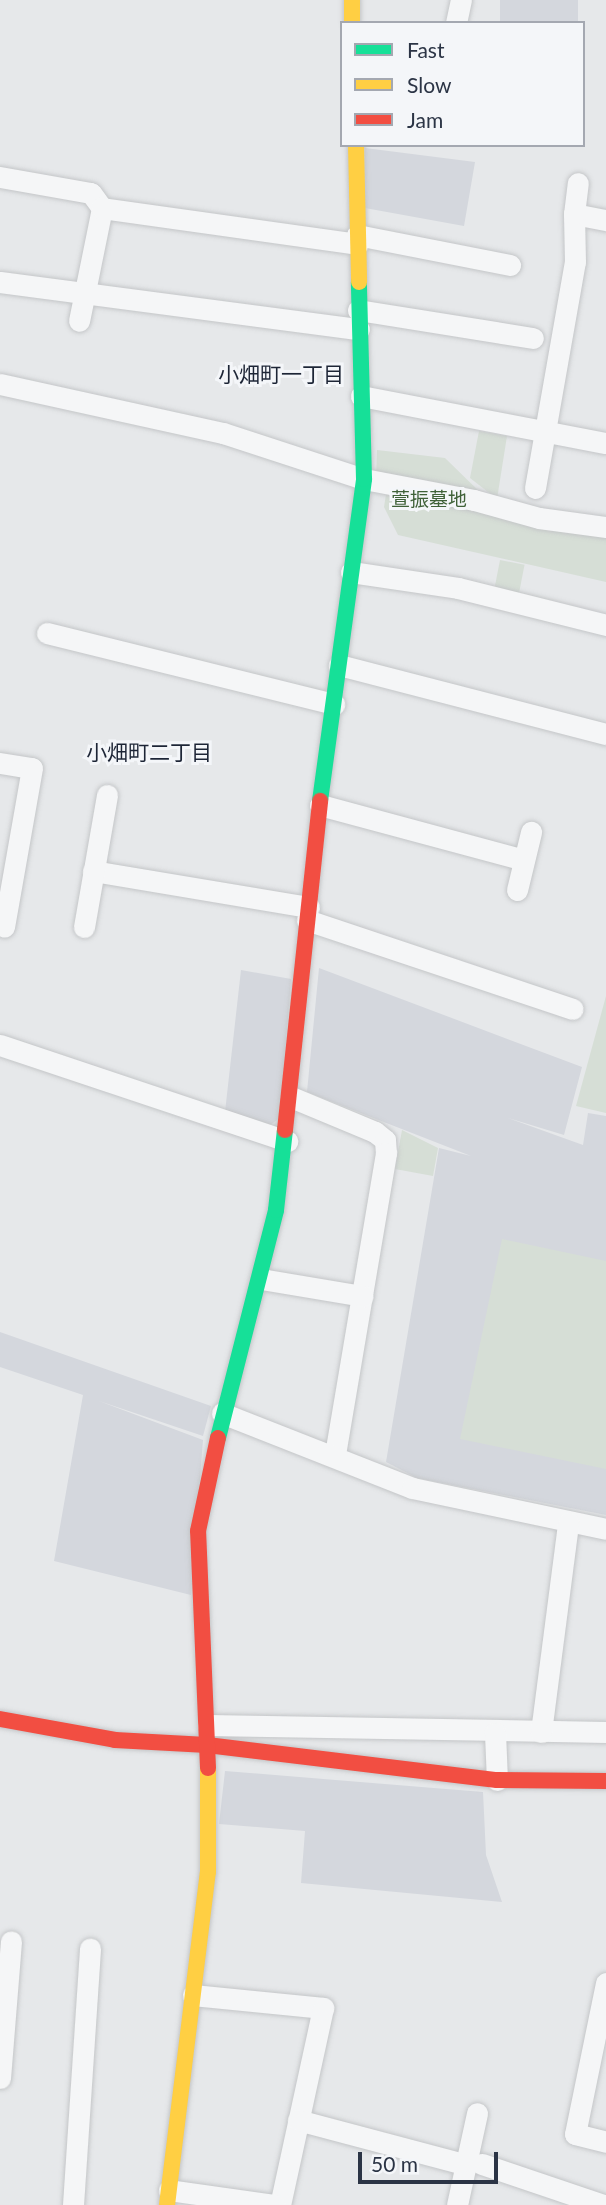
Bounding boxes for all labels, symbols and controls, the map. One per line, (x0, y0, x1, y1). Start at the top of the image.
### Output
legend (340, 21, 585, 147)
text: Fast (407, 37, 444, 62)
text: Slow (407, 72, 451, 97)
text: Jam (407, 107, 443, 132)
district label: 小畑町一丁目 (218, 361, 344, 387)
park label: 萱振墓地 (391, 488, 467, 510)
district label: 小畑町二丁目 (86, 739, 212, 765)
scale bar (361, 2138, 501, 2182)
text: 50 m (371, 2151, 418, 2176)

